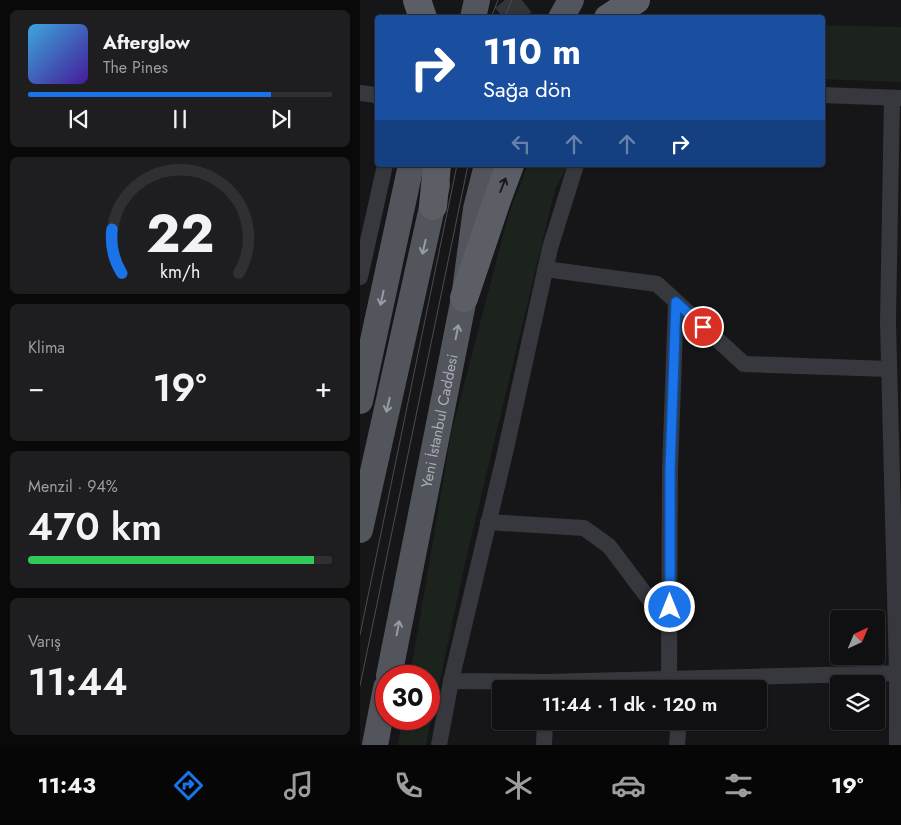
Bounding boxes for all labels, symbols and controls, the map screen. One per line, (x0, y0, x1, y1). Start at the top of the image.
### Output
text: 110 m (483, 27, 581, 77)
text: Afterglow (103, 29, 190, 56)
icon: right (400, 35, 465, 100)
text: The Pines (103, 56, 168, 79)
text: Sağa dön (483, 73, 571, 105)
icon: previous (65, 105, 93, 133)
icon: pause (166, 105, 194, 133)
icon: next (267, 105, 295, 133)
icon: left (507, 130, 535, 158)
icon: ahead (560, 130, 588, 158)
icon: ahead (613, 130, 641, 158)
icon: right (666, 130, 694, 158)
one-way arrow (499, 178, 508, 194)
text: 22 (146, 196, 214, 272)
one-way arrow (419, 238, 428, 254)
text: km/h (160, 259, 200, 285)
one-way arrow (377, 290, 387, 306)
pin (682, 306, 724, 348)
icon: arrive (689, 313, 717, 341)
one-way arrow (453, 324, 462, 340)
text: Klima (28, 336, 65, 359)
street label: Yeni İstanbul Caddesi (416, 352, 464, 490)
text: 19° (153, 360, 207, 415)
text: − (28, 367, 45, 408)
text: + (315, 367, 332, 408)
one-way arrow (383, 397, 392, 413)
text: Menzil · 94% (28, 475, 118, 498)
text: 470 km (28, 499, 162, 554)
position arrow (643, 580, 695, 632)
north arrow (830, 610, 885, 665)
map controls (830, 610, 885, 730)
one-way arrow (394, 621, 403, 637)
text: Varış (28, 630, 61, 653)
text: 11:44 (28, 654, 128, 709)
speed limit sign: 30 (375, 665, 440, 730)
button: layers (830, 675, 885, 730)
text: 11:44 · 1 dk · 120 m (542, 691, 717, 718)
icon: directions (171, 768, 206, 803)
icon: music (281, 768, 316, 803)
icon: phone (391, 768, 426, 803)
icon: climate (501, 768, 536, 803)
icon: car (611, 768, 646, 803)
icon: filters (721, 768, 756, 803)
text: 11:43 (38, 769, 96, 801)
text: 19° (831, 769, 863, 801)

